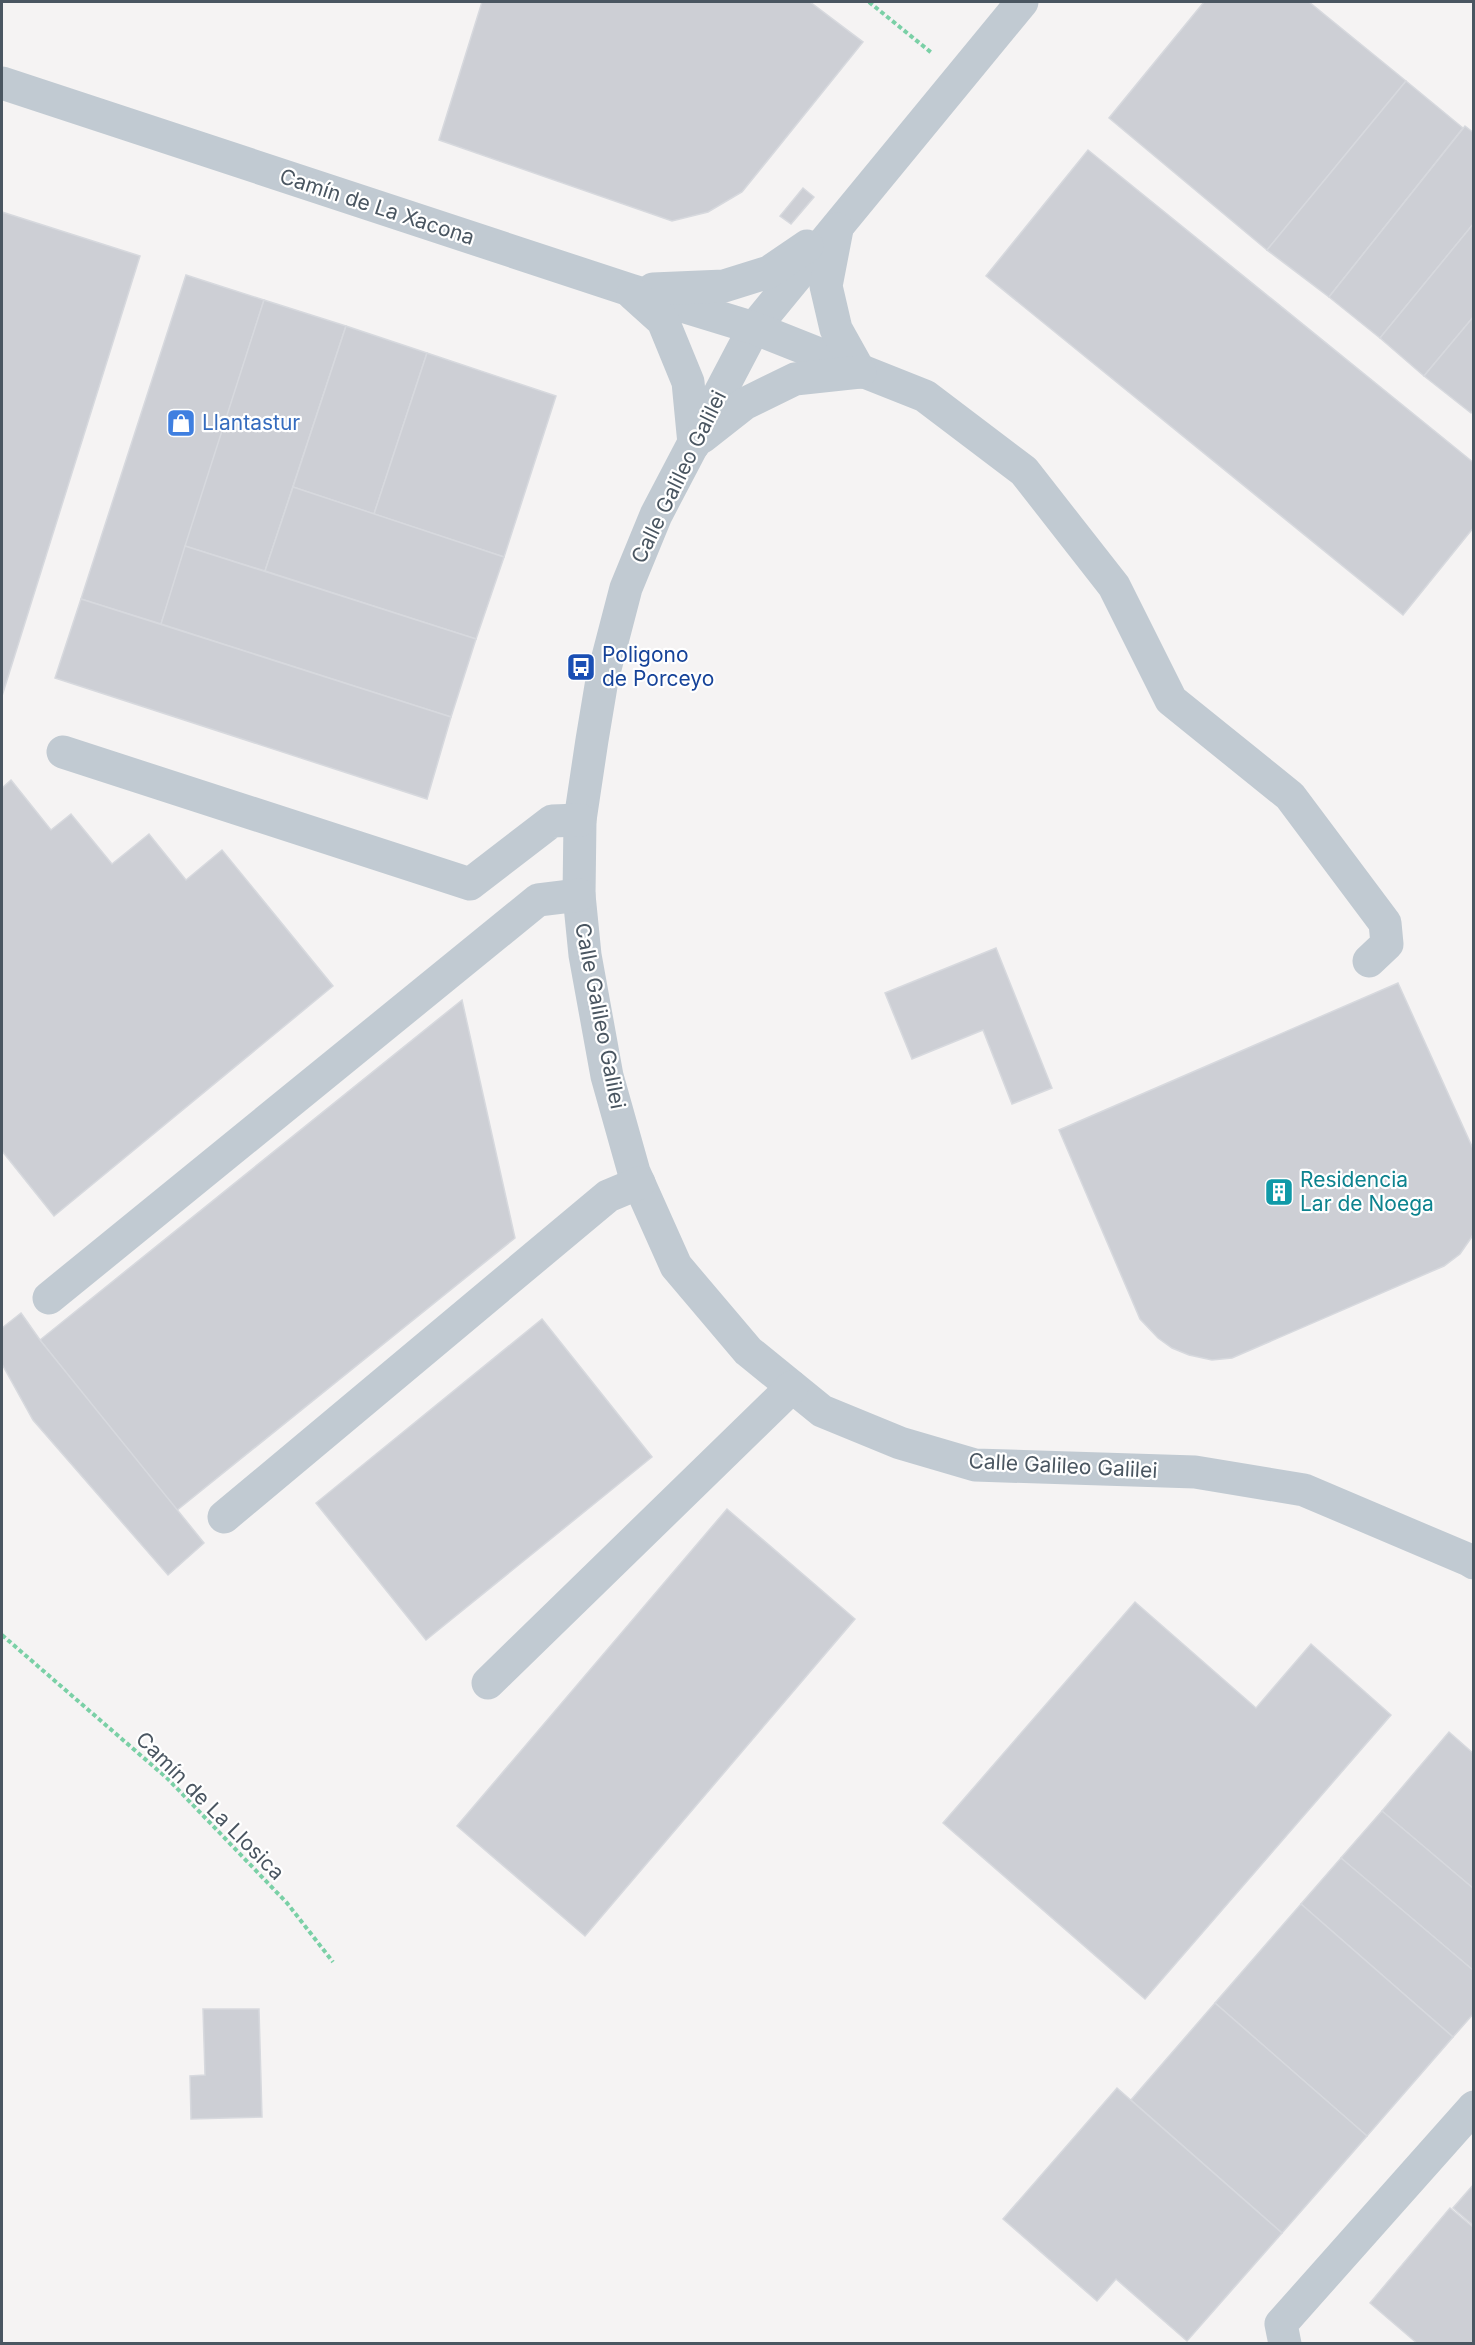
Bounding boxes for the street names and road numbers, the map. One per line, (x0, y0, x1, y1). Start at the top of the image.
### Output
street label: Camín de La Xacona (277, 163, 478, 250)
street label: Calle Galileo Galilei (626, 386, 731, 567)
street label: Calle Galileo Galilei (570, 921, 631, 1111)
street label: Calle Galileo Galilei (968, 1448, 1158, 1483)
street label: Camín de La Llosica (131, 1726, 290, 1885)

